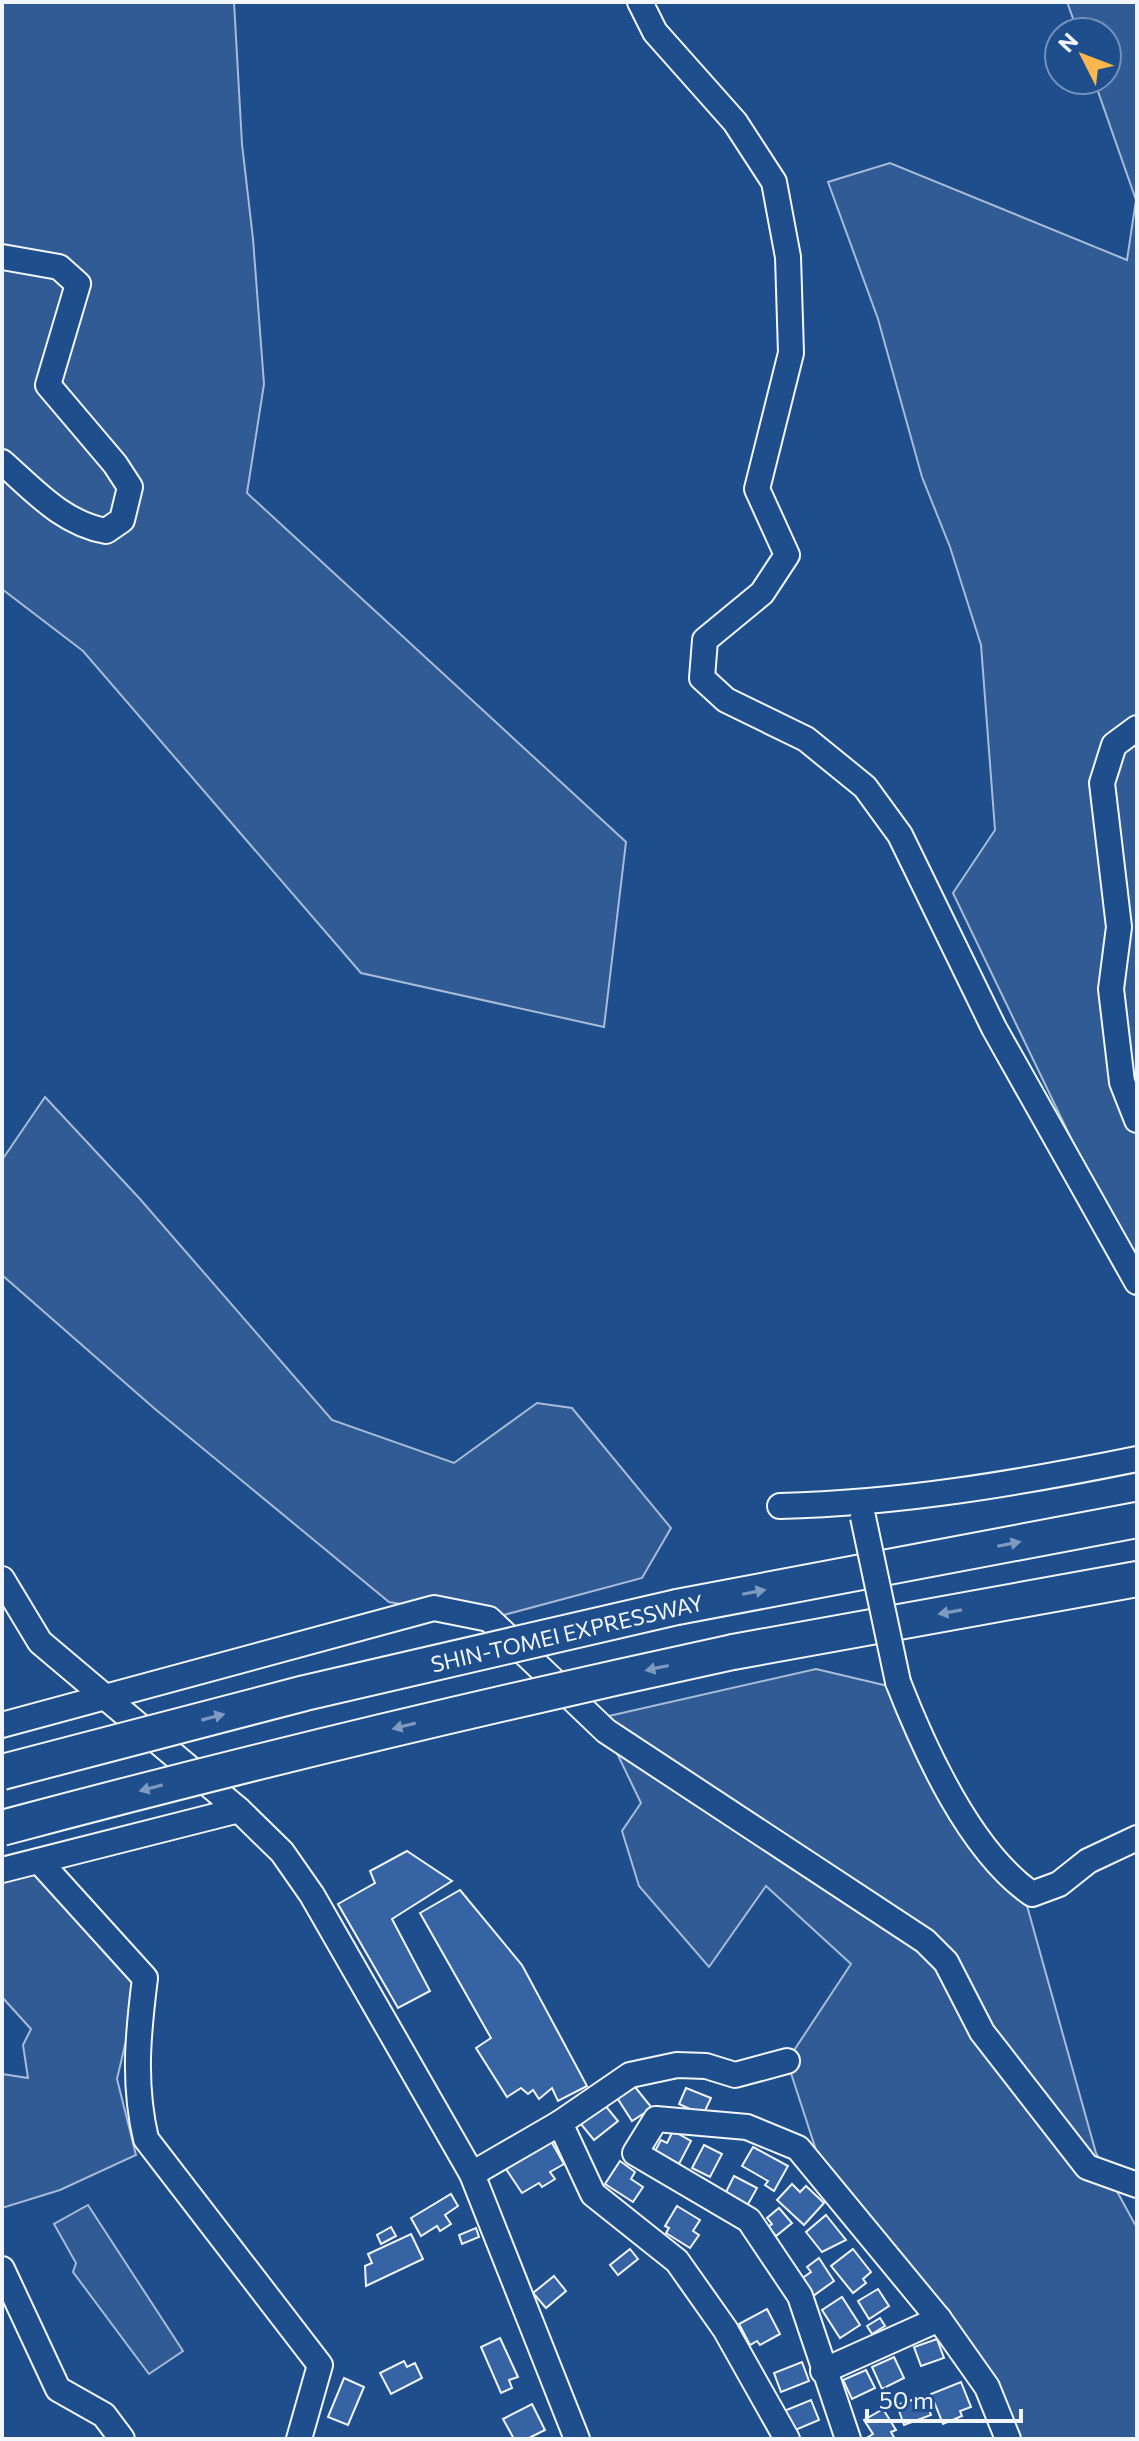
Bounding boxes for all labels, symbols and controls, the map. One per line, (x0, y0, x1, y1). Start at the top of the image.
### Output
north arrow (1043, 16, 1123, 96)
text: N (1052, 27, 1083, 57)
one-way arrow (997, 1538, 1022, 1550)
one-way arrow (741, 1586, 766, 1598)
street label: SHIN-TOMEI EXPRESSWAY (428, 1588, 706, 1678)
one-way arrow (937, 1606, 962, 1618)
one-way arrow (644, 1662, 669, 1675)
one-way arrow (201, 1710, 226, 1722)
one-way arrow (391, 1720, 416, 1732)
one-way arrow (139, 1783, 164, 1795)
scale bar (867, 2373, 1021, 2423)
text: 50 m (879, 2385, 934, 2414)

